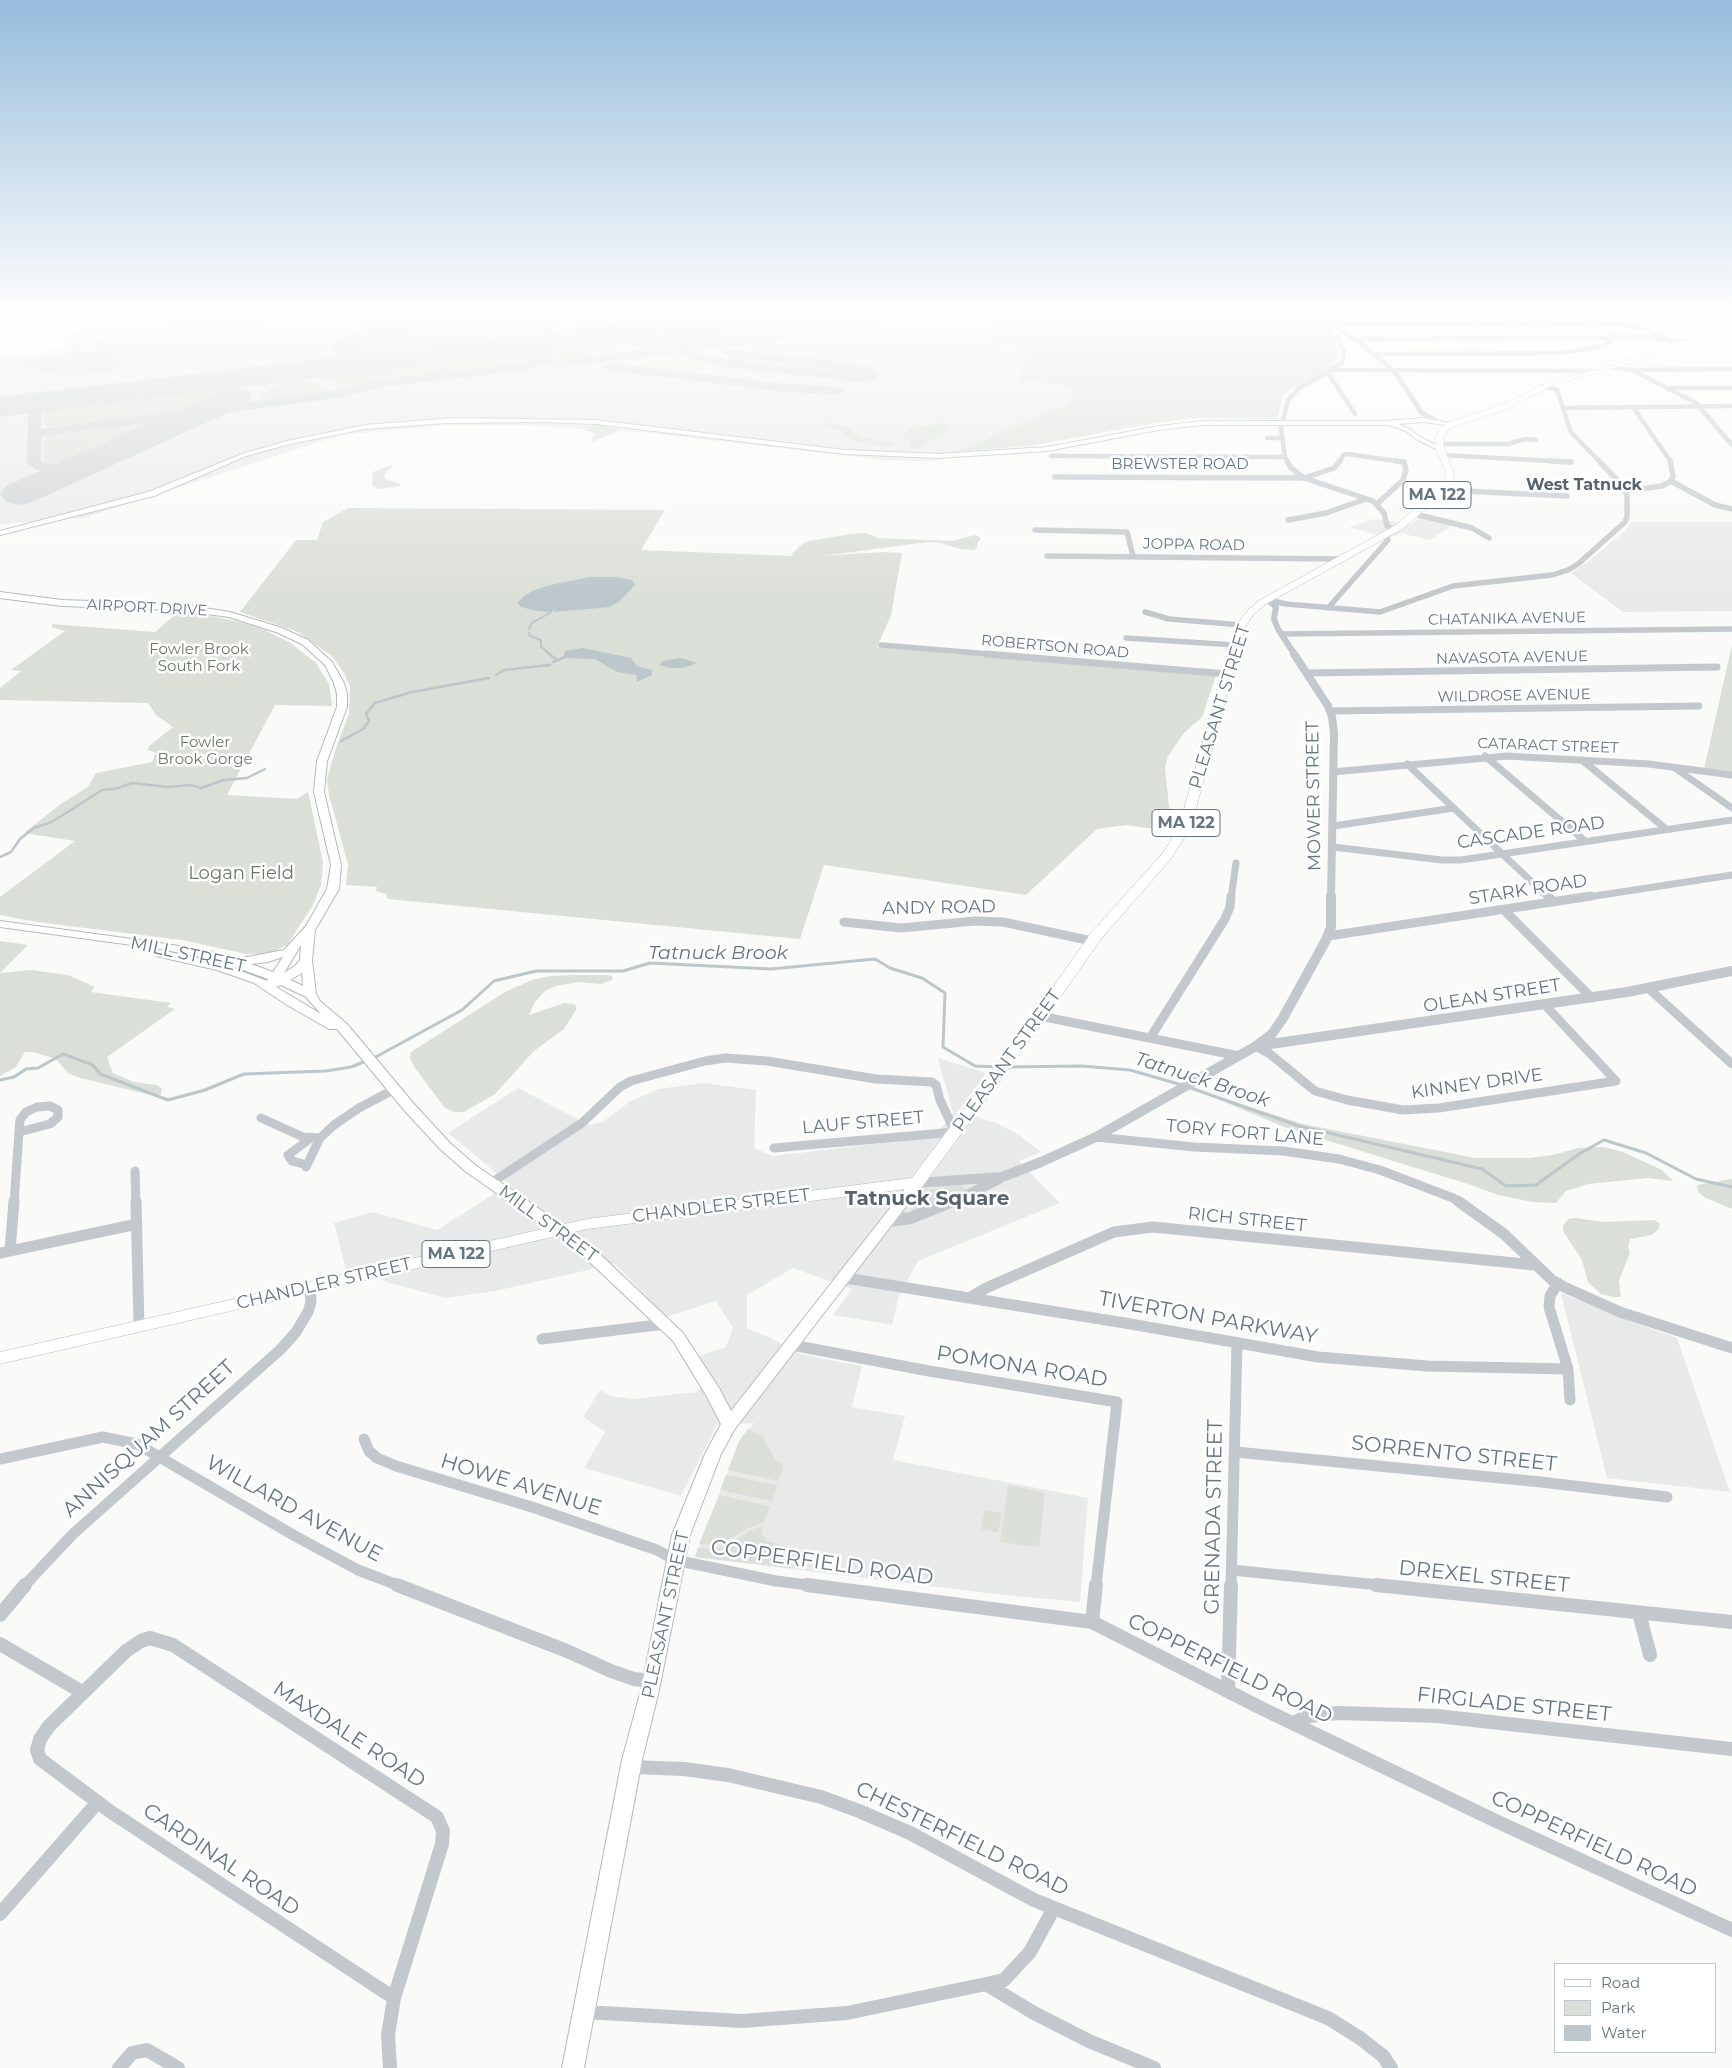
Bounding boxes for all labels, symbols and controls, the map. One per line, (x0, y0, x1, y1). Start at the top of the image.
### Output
street label: BREWSTER ROAD (1111, 456, 1249, 474)
district label: West Tatnuck (1526, 475, 1642, 495)
road number: MA 122 (1403, 482, 1471, 508)
street label: JOPPA ROAD (1143, 535, 1245, 555)
street label: AIRPORT DRIVE (86, 596, 208, 620)
street label: CHATANIKA AVENUE (1428, 609, 1586, 629)
street label: PLEASANT STREET (1185, 622, 1255, 792)
street label: ROBERTSON ROAD (980, 632, 1130, 662)
park label: Fowler Brook South Fork (149, 641, 249, 676)
street label: NAVASOTA AVENUE (1436, 648, 1588, 668)
street label: WILDROSE AVENUE (1437, 686, 1591, 706)
street label: MOWER STREET (1302, 721, 1326, 871)
park label: Fowler Brook Gorge (157, 734, 253, 769)
street label: CATARACT STREET (1477, 735, 1619, 757)
road number: MA 122 (1152, 810, 1220, 836)
street label: CASCADE ROAD (1456, 812, 1606, 854)
park label: Logan Field (188, 863, 294, 885)
street label: STARK ROAD (1467, 870, 1589, 910)
street label: ANDY ROAD (882, 896, 996, 920)
street label: MILL STREET (128, 932, 248, 978)
water label: Tatnuck Brook (648, 942, 788, 964)
street label: OLEAN STREET (1422, 974, 1562, 1018)
street label: PLEASANT STREET (948, 986, 1066, 1136)
water label: Tatnuck Brook (1132, 1048, 1272, 1112)
street label: KINNEY DRIVE (1410, 1064, 1544, 1104)
street label: LAUF STREET (801, 1107, 925, 1139)
street label: TORY FORT LANE (1165, 1115, 1325, 1151)
street label: MILL STREET (494, 1181, 602, 1267)
street label: CHANDLER STREET (631, 1184, 811, 1228)
district label: Tatnuck Square (845, 1187, 1009, 1211)
street label: RICH STREET (1187, 1203, 1307, 1237)
road number: MA 122 (422, 1240, 490, 1268)
street label: CHANDLER STREET (234, 1253, 414, 1315)
street label: TIVERTON PARKWAY (1097, 1286, 1319, 1350)
street label: POMONA ROAD (935, 1341, 1109, 1393)
street label: ANNISQUAM STREET (58, 1355, 240, 1523)
street label: GRENADA STREET (1200, 1419, 1228, 1615)
street label: SORRENTO STREET (1350, 1431, 1558, 1477)
street label: HOWE AVENUE (437, 1448, 605, 1522)
street label: WILLARD AVENUE (201, 1450, 387, 1568)
street label: PLEASANT STREET (638, 1529, 694, 1701)
street label: COPPERFIELD ROAD (709, 1535, 935, 1591)
street label: DREXEL STREET (1397, 1555, 1571, 1599)
street label: COPPERFIELD ROAD (1124, 1608, 1336, 1730)
street label: MAXDALE ROAD (268, 1676, 430, 1794)
street label: FIRGLADE STREET (1415, 1682, 1613, 1728)
street label: CHESTERFIELD ROAD (851, 1776, 1073, 1902)
street label: COPPERFIELD ROAD (1487, 1785, 1701, 1903)
street label: CARDINAL ROAD (138, 1798, 304, 1922)
legend (1554, 1963, 1717, 2053)
text: Road (1601, 1973, 1640, 1992)
text: Park (1601, 1998, 1635, 2017)
text: Water (1601, 2023, 1647, 2042)

